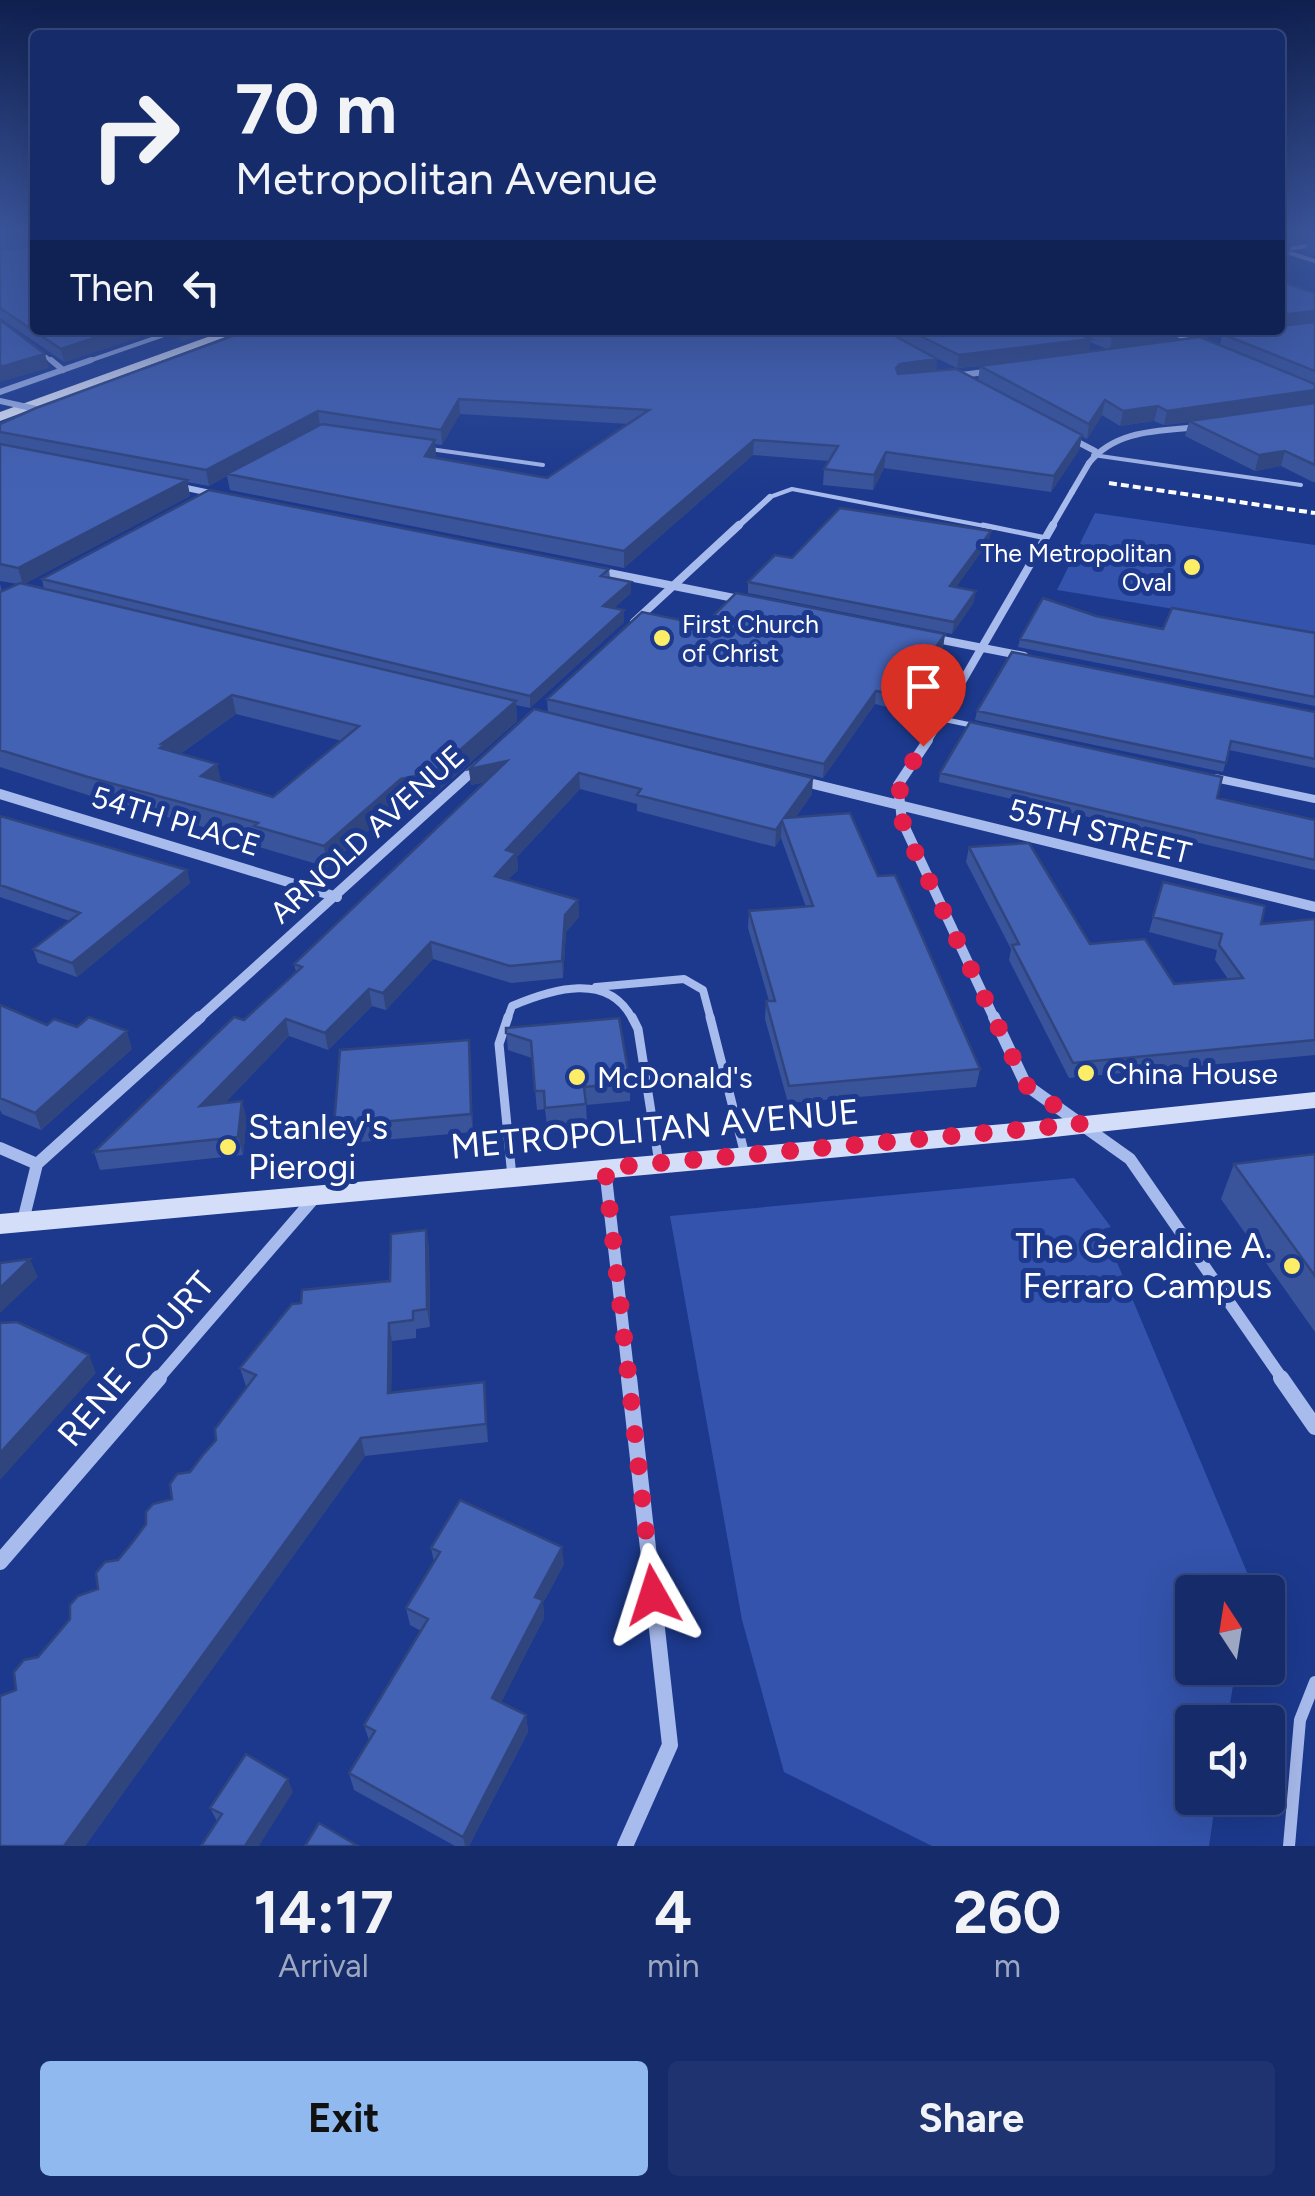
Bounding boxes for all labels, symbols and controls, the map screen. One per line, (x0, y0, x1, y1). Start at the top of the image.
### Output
text: 70 m (235, 66, 397, 151)
icon: right (70, 70, 200, 200)
text: Metropolitan Avenue (235, 151, 657, 205)
icon: left (174, 260, 229, 315)
text: Then (70, 265, 154, 311)
place label: The Metropolitan Oval (981, 538, 1172, 597)
marker: The Metropolitan Oval (1181, 556, 1203, 578)
place label: First Church of Christ (682, 609, 819, 668)
marker: First Church of Christ (651, 627, 673, 649)
pin (881, 644, 966, 747)
icon: arrive (896, 659, 951, 714)
street label: ARNOLD AVENUE (262, 737, 472, 931)
street label: 54TH PLACE (87, 778, 265, 864)
street label: 55TH STREET (1005, 790, 1196, 872)
place label: China House (1106, 1055, 1278, 1092)
place label: McDonald's (597, 1059, 753, 1096)
marker: China House (1075, 1062, 1097, 1084)
marker: McDonald's (566, 1066, 588, 1088)
street label: METROPOLITAN AVENUE (449, 1090, 861, 1168)
place label: Stanley's Pierogi (248, 1106, 388, 1188)
marker: Stanley's Pierogi (217, 1136, 239, 1158)
place label: The Geraldine A. Ferraro Campus (1015, 1225, 1272, 1307)
marker: The Geraldine A. Ferraro Campus (1281, 1255, 1303, 1277)
street label: RENE COURT (49, 1263, 223, 1455)
position arrow (601, 1543, 705, 1647)
north arrow (1175, 1575, 1285, 1685)
map controls (1175, 1575, 1285, 1815)
button: sound (1175, 1705, 1285, 1815)
text: 14:17 (254, 1876, 394, 1948)
text: 4 (654, 1876, 692, 1948)
text: 260 (953, 1876, 1061, 1948)
text: Arrival (278, 1947, 369, 1985)
text: min (647, 1947, 700, 1985)
text: m (994, 1947, 1021, 1985)
button: Exit (40, 2061, 648, 2176)
button: Share (668, 2061, 1275, 2176)

